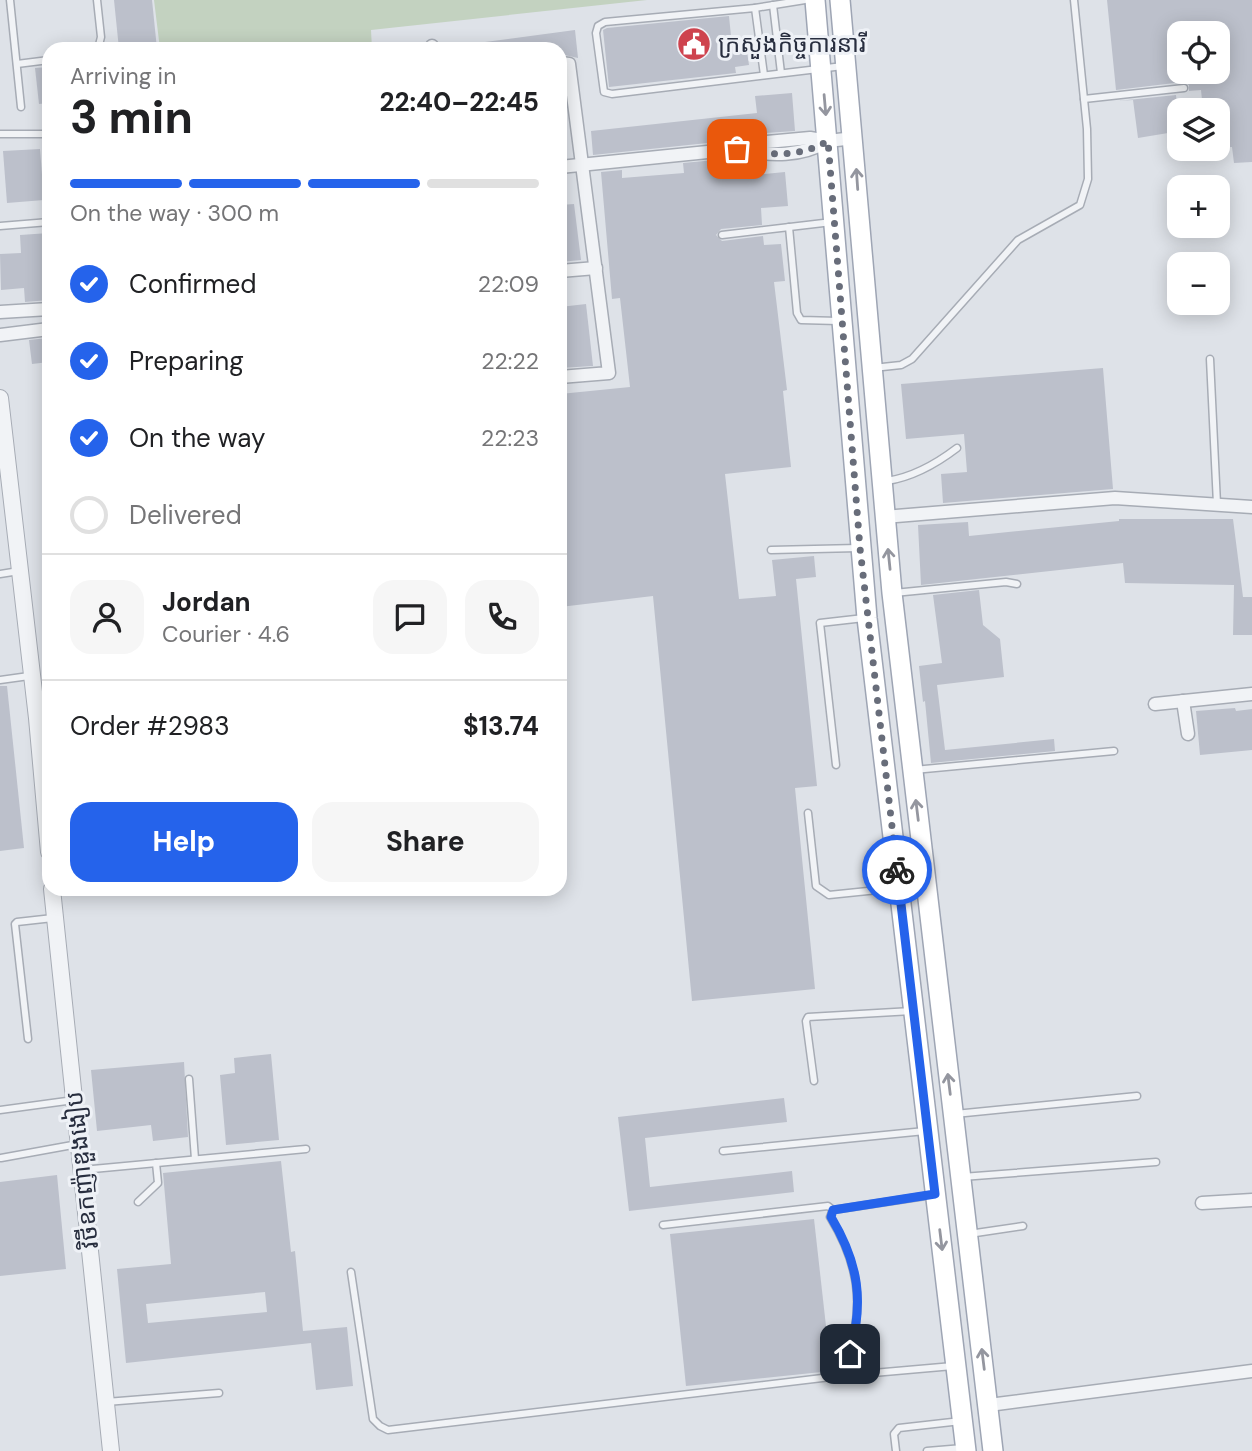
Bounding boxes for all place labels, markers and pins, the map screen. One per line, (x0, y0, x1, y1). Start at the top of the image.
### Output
public building icon: ក្រសួងកិច្ចការនារី (675, 25, 713, 63)
place label: ក្រសួងកិច្ចការនារី (718, 28, 868, 59)
pin (707, 119, 767, 179)
pin (820, 1324, 880, 1384)

